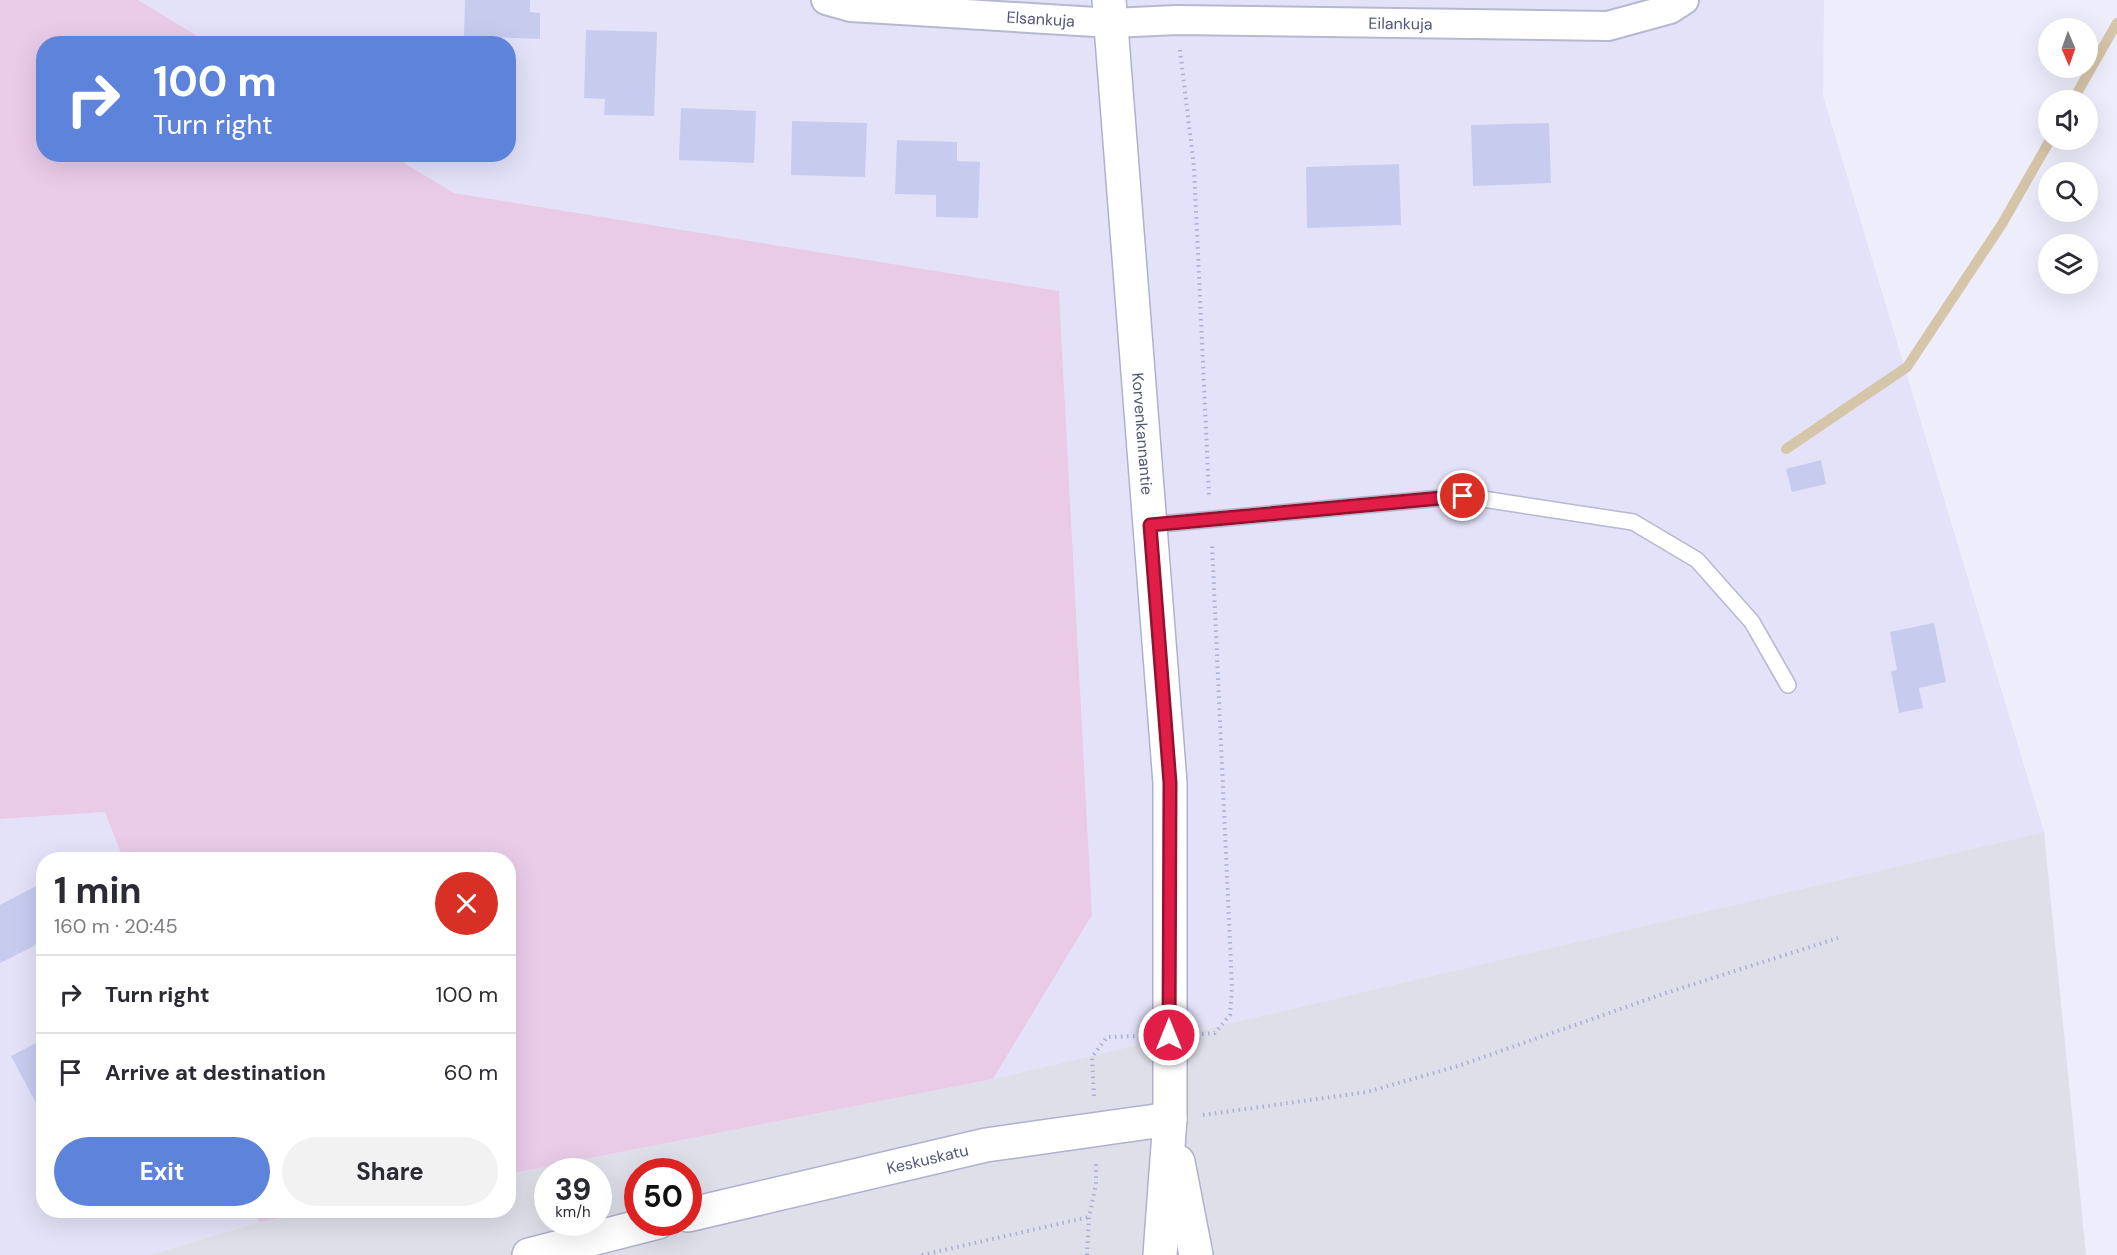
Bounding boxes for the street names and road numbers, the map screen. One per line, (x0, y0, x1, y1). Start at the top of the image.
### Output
street label: Elsankuja (1006, 6, 1075, 31)
street label: Eilankuja (1368, 12, 1433, 34)
street label: Korvenkannantie (1128, 372, 1158, 496)
street label: Keskuskatu (885, 1139, 970, 1178)

